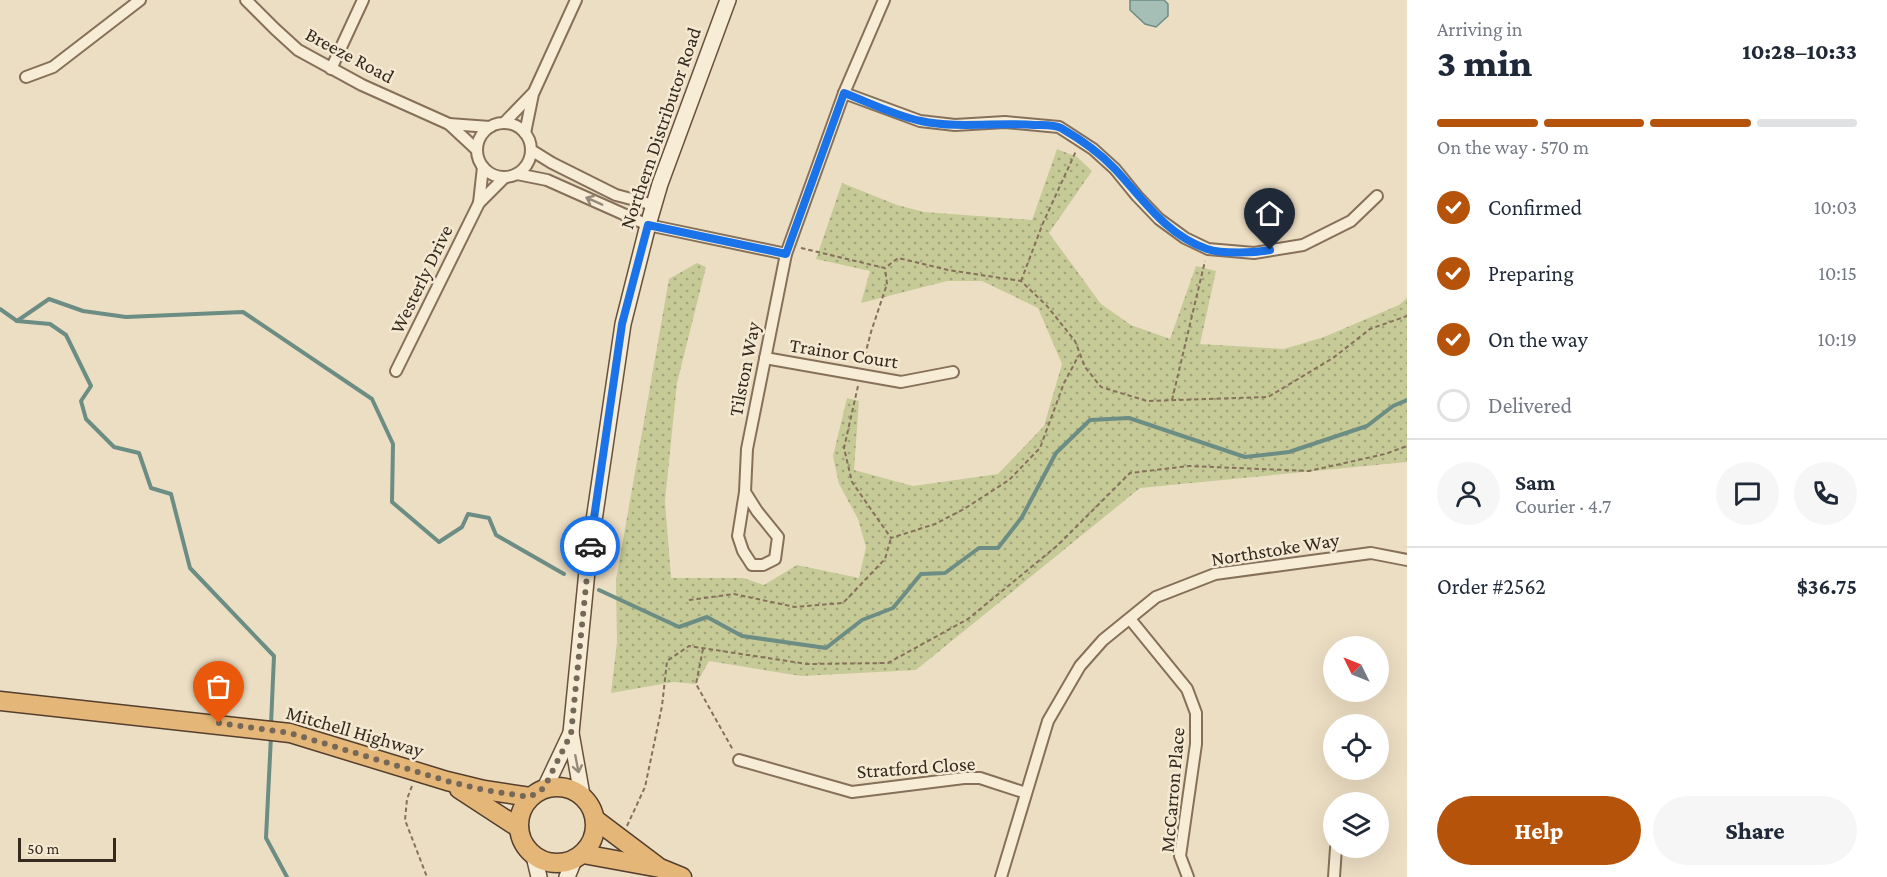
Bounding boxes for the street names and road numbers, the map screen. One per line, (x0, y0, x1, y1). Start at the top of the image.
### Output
street label: Breeze Road (302, 23, 398, 88)
street label: Northern Distributor Road (615, 24, 705, 232)
street label: Westerly Drive (385, 221, 458, 337)
street label: Tilston Way (724, 319, 765, 418)
street label: Trainor Court (788, 334, 900, 372)
street label: Northstoke Way (1209, 528, 1342, 571)
street label: Mitchell Highway (283, 701, 427, 762)
street label: McCarron Place (1156, 726, 1188, 854)
street label: Stratford Close (856, 752, 976, 782)

